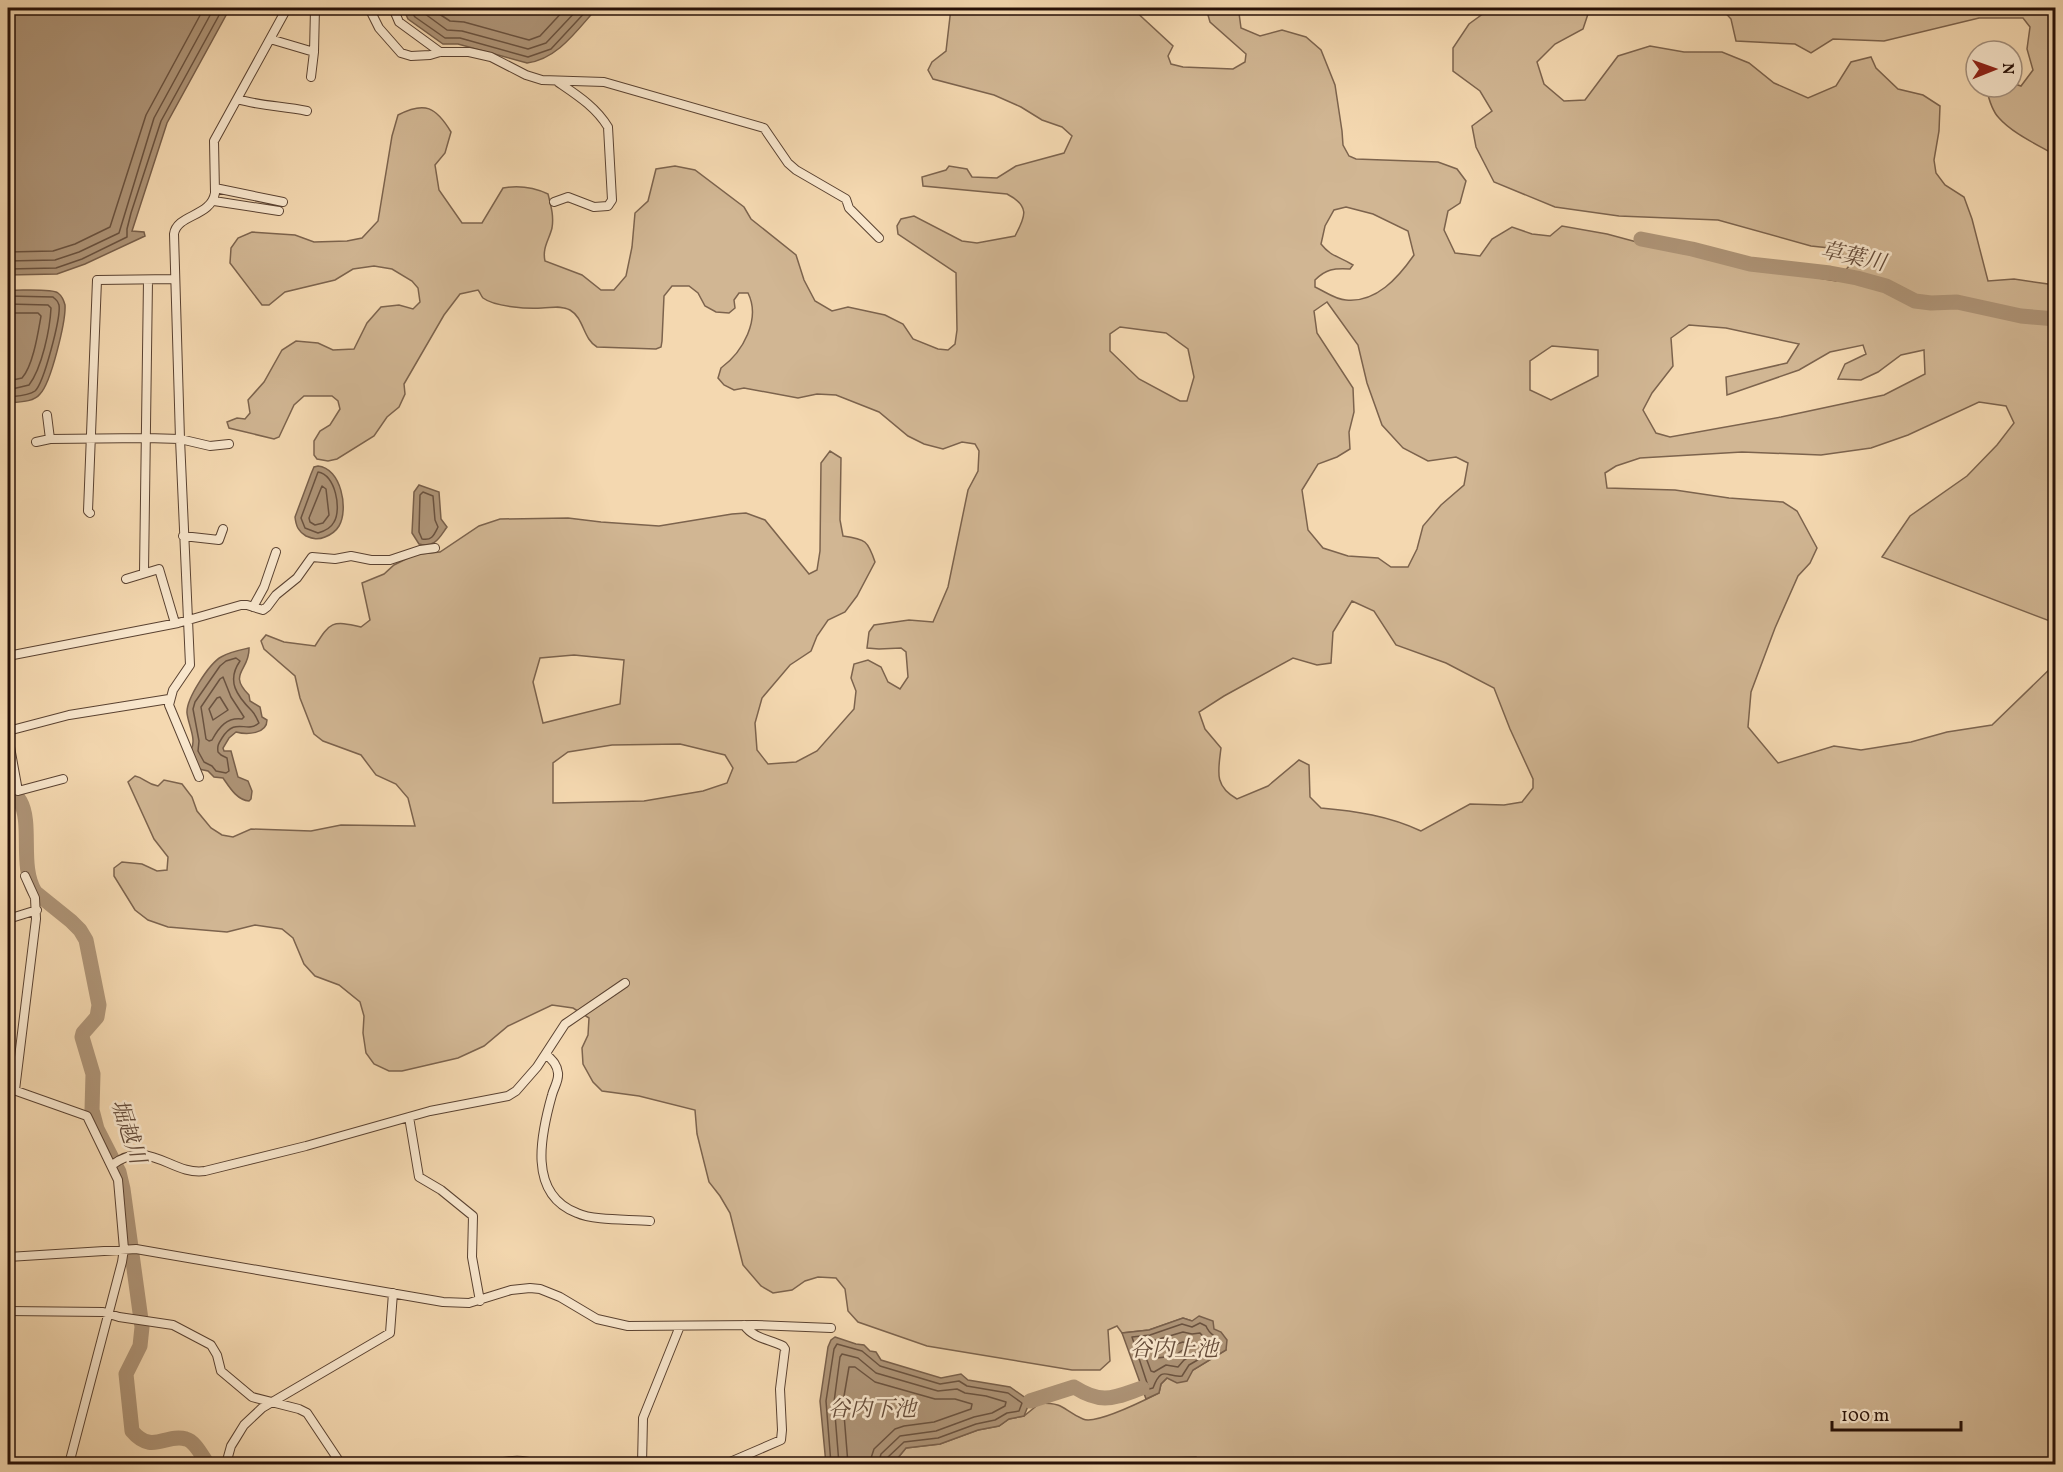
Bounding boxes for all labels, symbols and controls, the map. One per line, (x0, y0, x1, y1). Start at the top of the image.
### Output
north arrow (1964, 39, 2024, 99)
text: N (1996, 63, 2018, 75)
water label: 草葉川 (1817, 236, 1890, 280)
water label: 堀越川 (102, 1096, 153, 1170)
water label: 谷内上池 (1130, 1335, 1221, 1366)
scale bar (1832, 1394, 1961, 1432)
water label: 谷内下池 (828, 1395, 919, 1426)
text: 100 m (1841, 1404, 1890, 1429)

